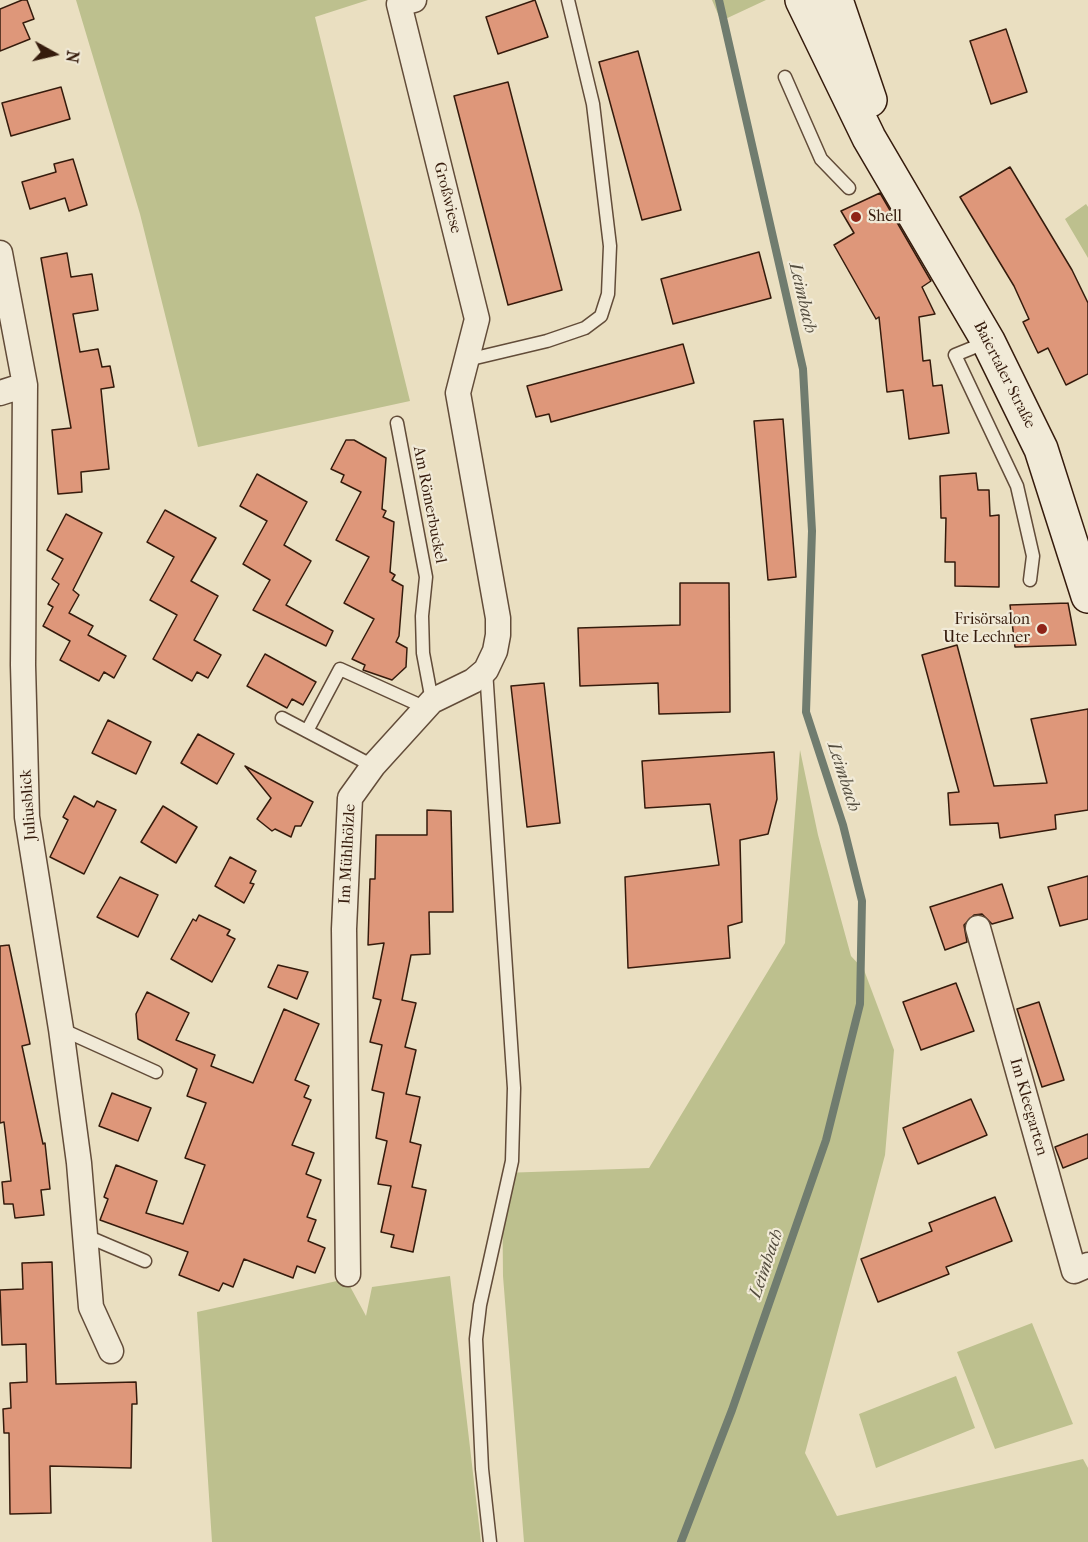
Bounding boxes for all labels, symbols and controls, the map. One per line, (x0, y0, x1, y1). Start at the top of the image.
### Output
north arrow (24, 24, 84, 84)
text: N (62, 49, 83, 64)
street label: Großwiese (429, 160, 465, 236)
place label: Shell (868, 207, 902, 227)
marker: Shell (849, 210, 863, 224)
water label: Leimbach (783, 261, 821, 335)
street label: Baiertaler Straße (969, 318, 1039, 432)
street label: Am Römerbuckel (408, 445, 450, 565)
place label: Frisörsalon Ute Lechner (943, 610, 1030, 648)
marker: Frisörsalon Ute Lechner (1035, 622, 1049, 636)
water label: Leimbach (822, 740, 864, 814)
street label: Juliusblick (17, 769, 41, 841)
street label: Im Mühlhölzle (336, 803, 360, 905)
street label: Im Kleegarten (1005, 1056, 1051, 1158)
water label: Leimbach (745, 1227, 789, 1301)

